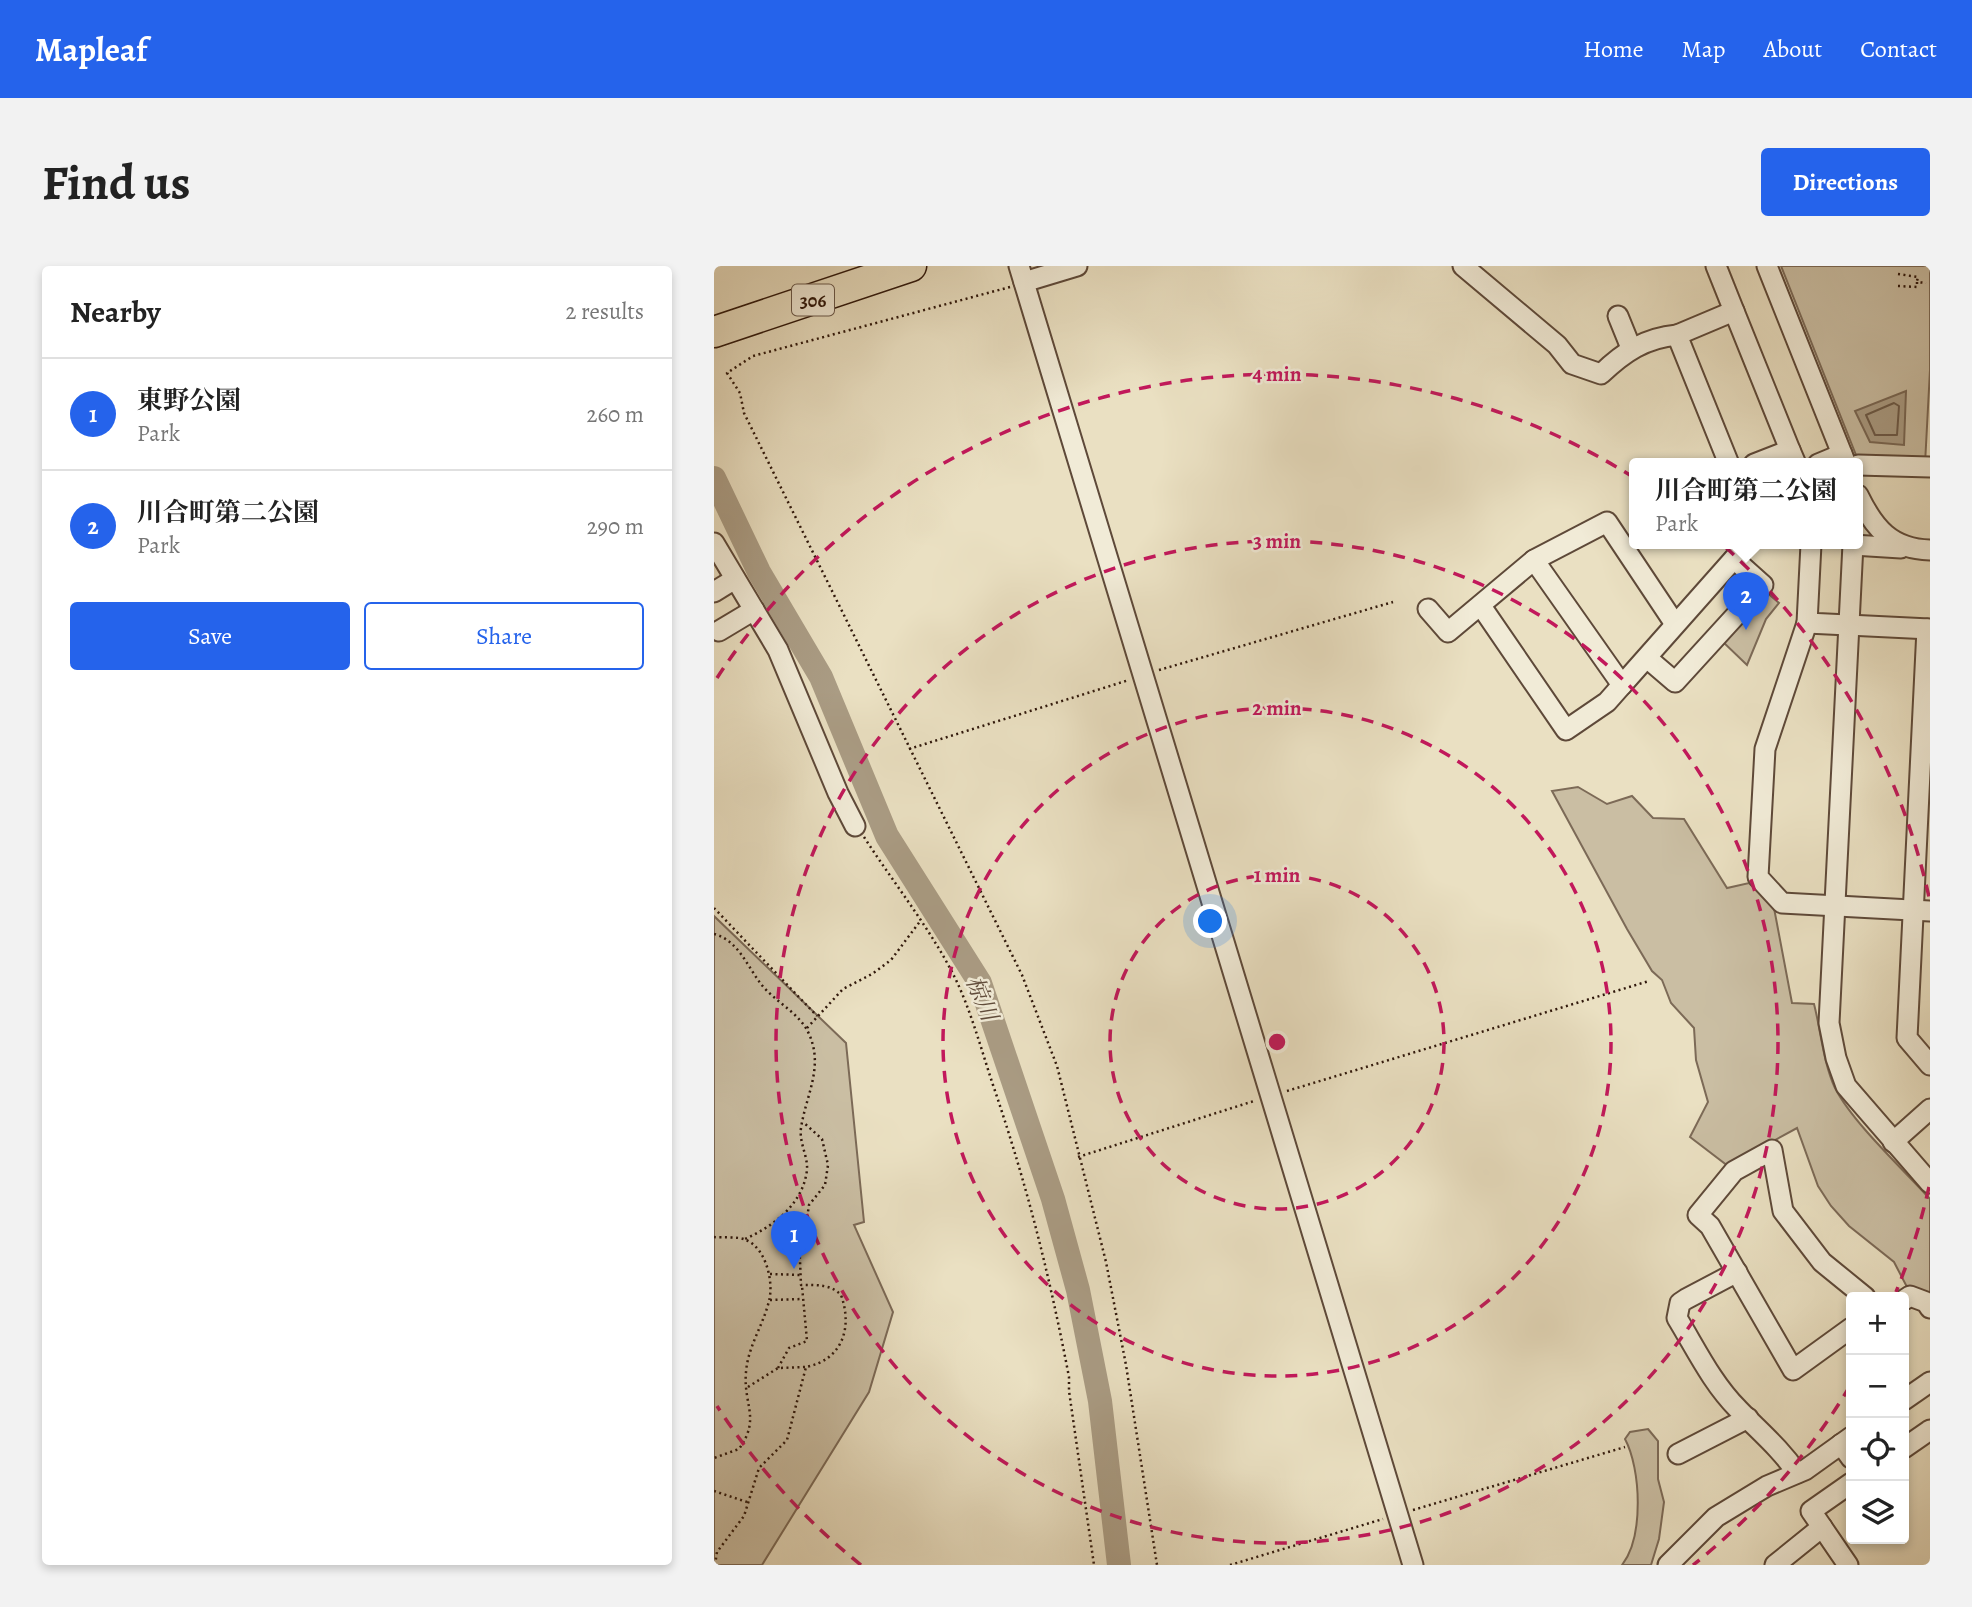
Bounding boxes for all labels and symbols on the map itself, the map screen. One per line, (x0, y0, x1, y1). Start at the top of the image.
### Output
road number: 306 (792, 284, 834, 316)
text: 4 min (1252, 360, 1302, 388)
text: 3 min (1253, 527, 1301, 555)
pin: 2 (1723, 572, 1769, 630)
text: 2 min (1252, 694, 1302, 722)
text: 1 min (1254, 861, 1301, 889)
your location (1193, 904, 1227, 938)
water label: 椋川 (958, 971, 1006, 1028)
centre of rings (1265, 1030, 1289, 1054)
pin: 1 (771, 1211, 817, 1269)

